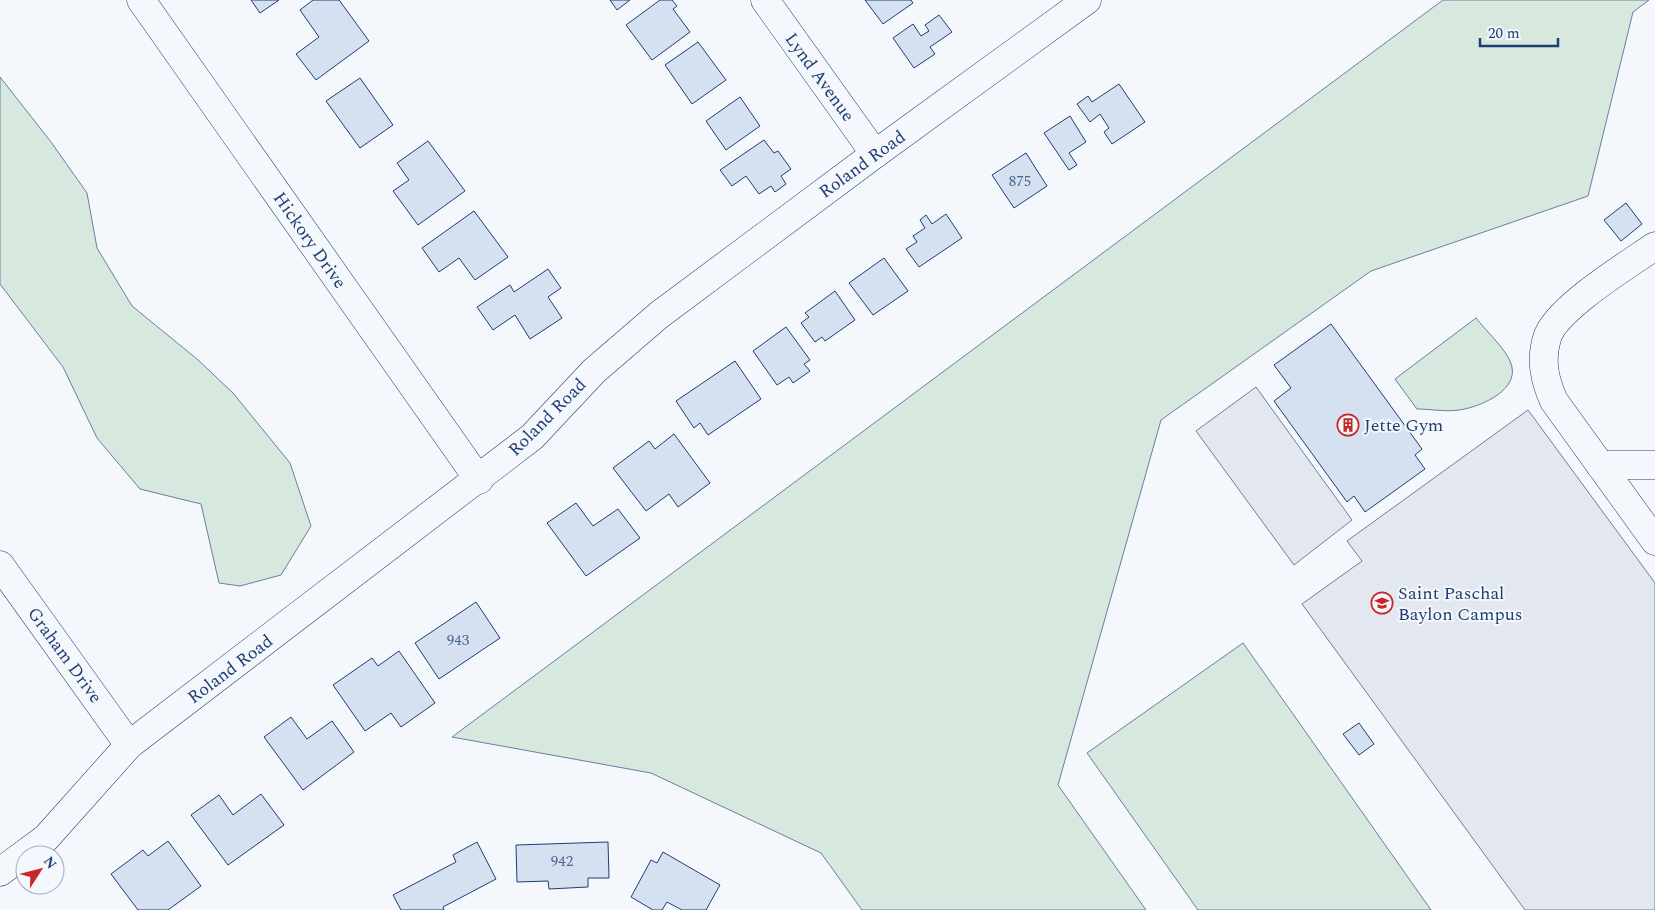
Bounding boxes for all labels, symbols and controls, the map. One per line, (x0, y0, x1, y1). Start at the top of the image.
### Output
scale bar (1480, 15, 1558, 47)
text: 20 m (1488, 22, 1520, 45)
street label: Lynd Avenue (778, 27, 861, 127)
street label: Roland Road (813, 124, 911, 205)
house number: 875 (1009, 170, 1031, 193)
street label: Hickory Drive (266, 186, 353, 294)
street label: Roland Road (502, 372, 593, 463)
place label: Jette Gym (1364, 412, 1443, 439)
building icon: Jette Gym (1336, 413, 1360, 437)
place label: Saint Paschal Baylon Campus (1398, 580, 1523, 628)
school or university icon: Saint Paschal Baylon Campus (1370, 591, 1394, 615)
street label: Graham Drive (20, 602, 109, 709)
street label: Roland Road (182, 628, 279, 711)
house number: 943 (447, 629, 470, 652)
north arrow (15, 845, 65, 895)
house number: 942 (551, 850, 573, 873)
text: N (38, 852, 62, 873)

